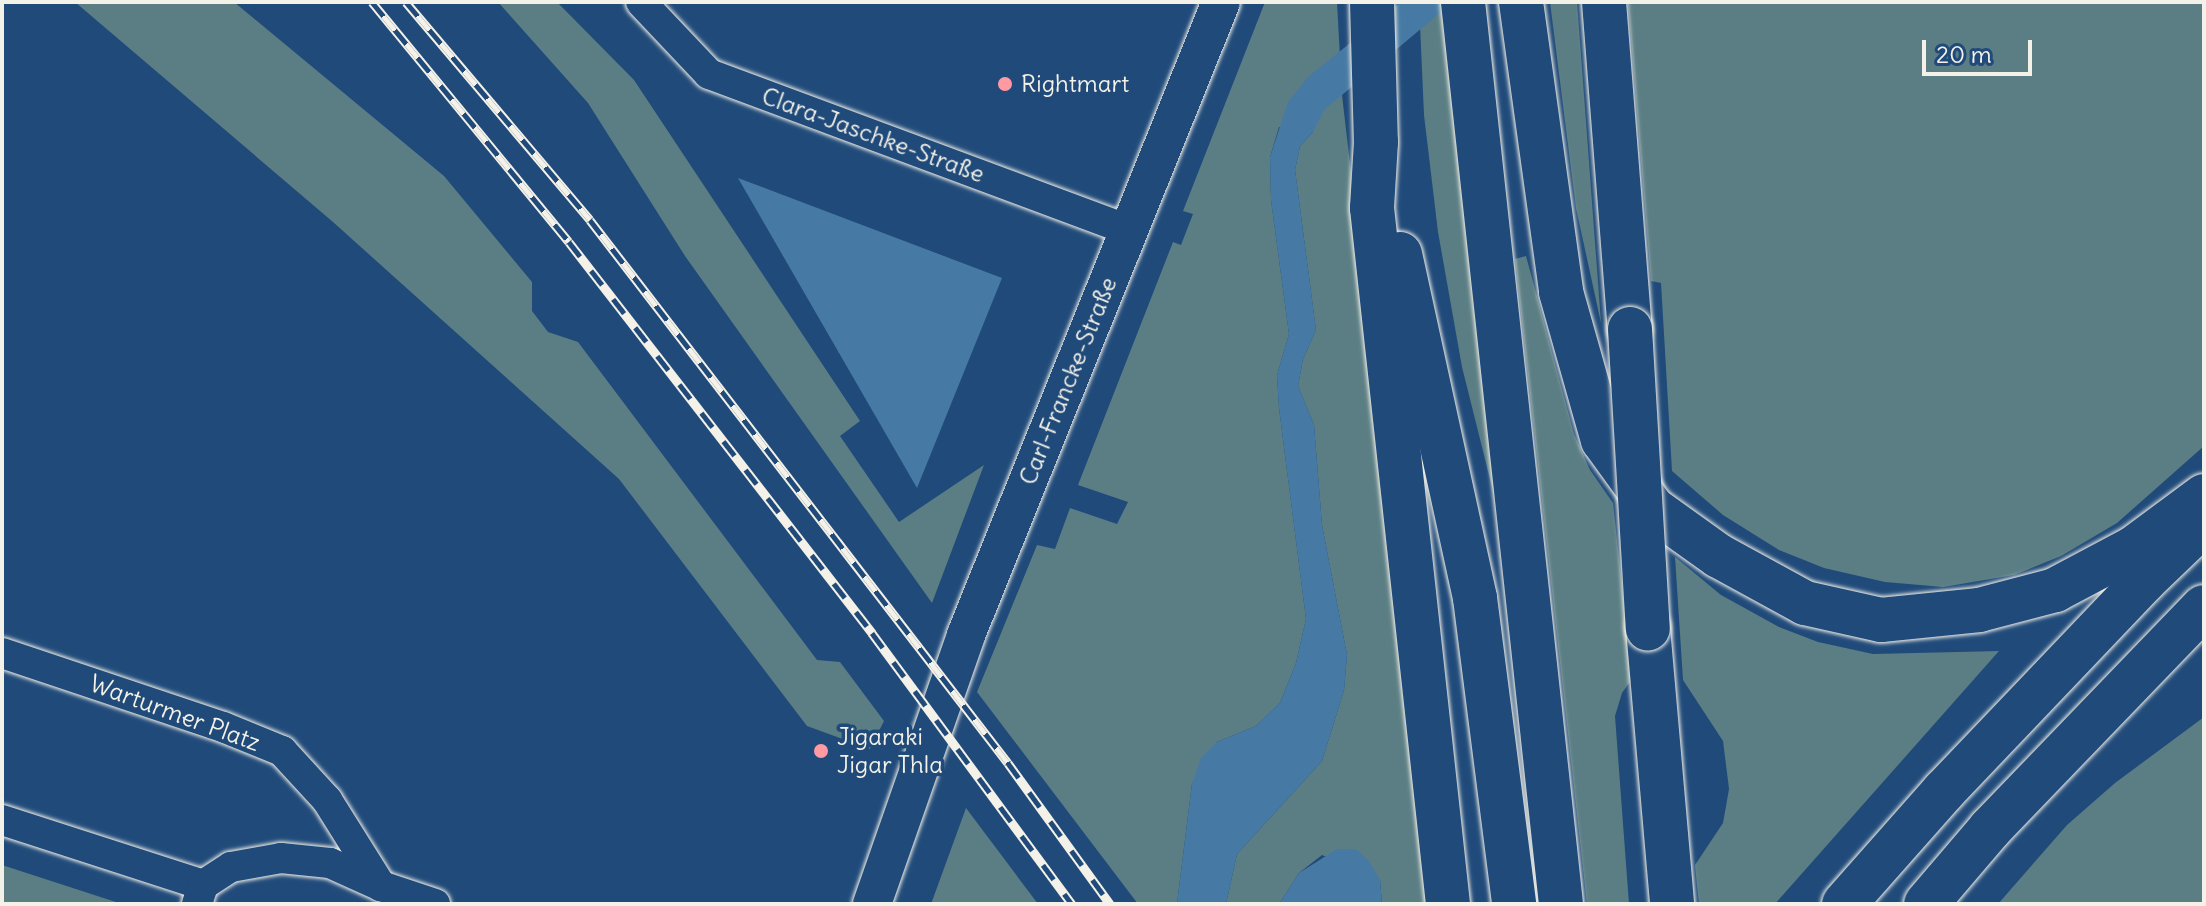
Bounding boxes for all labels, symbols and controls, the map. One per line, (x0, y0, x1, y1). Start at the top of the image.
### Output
scale bar (1926, 24, 2036, 74)
text: 20 m (1936, 39, 1992, 69)
place label: Rightmart (1021, 70, 1129, 98)
marker: Rightmart (996, 75, 1014, 93)
street label: Clara-Jaschke-Straße (758, 81, 988, 189)
street label: Carl-Francke-Straße (1013, 273, 1123, 489)
street label: Warturmer Platz (86, 669, 264, 757)
place label: Jigaraki Jigar Thla (837, 723, 943, 779)
marker: Jigaraki Jigar Thla (812, 742, 830, 760)

